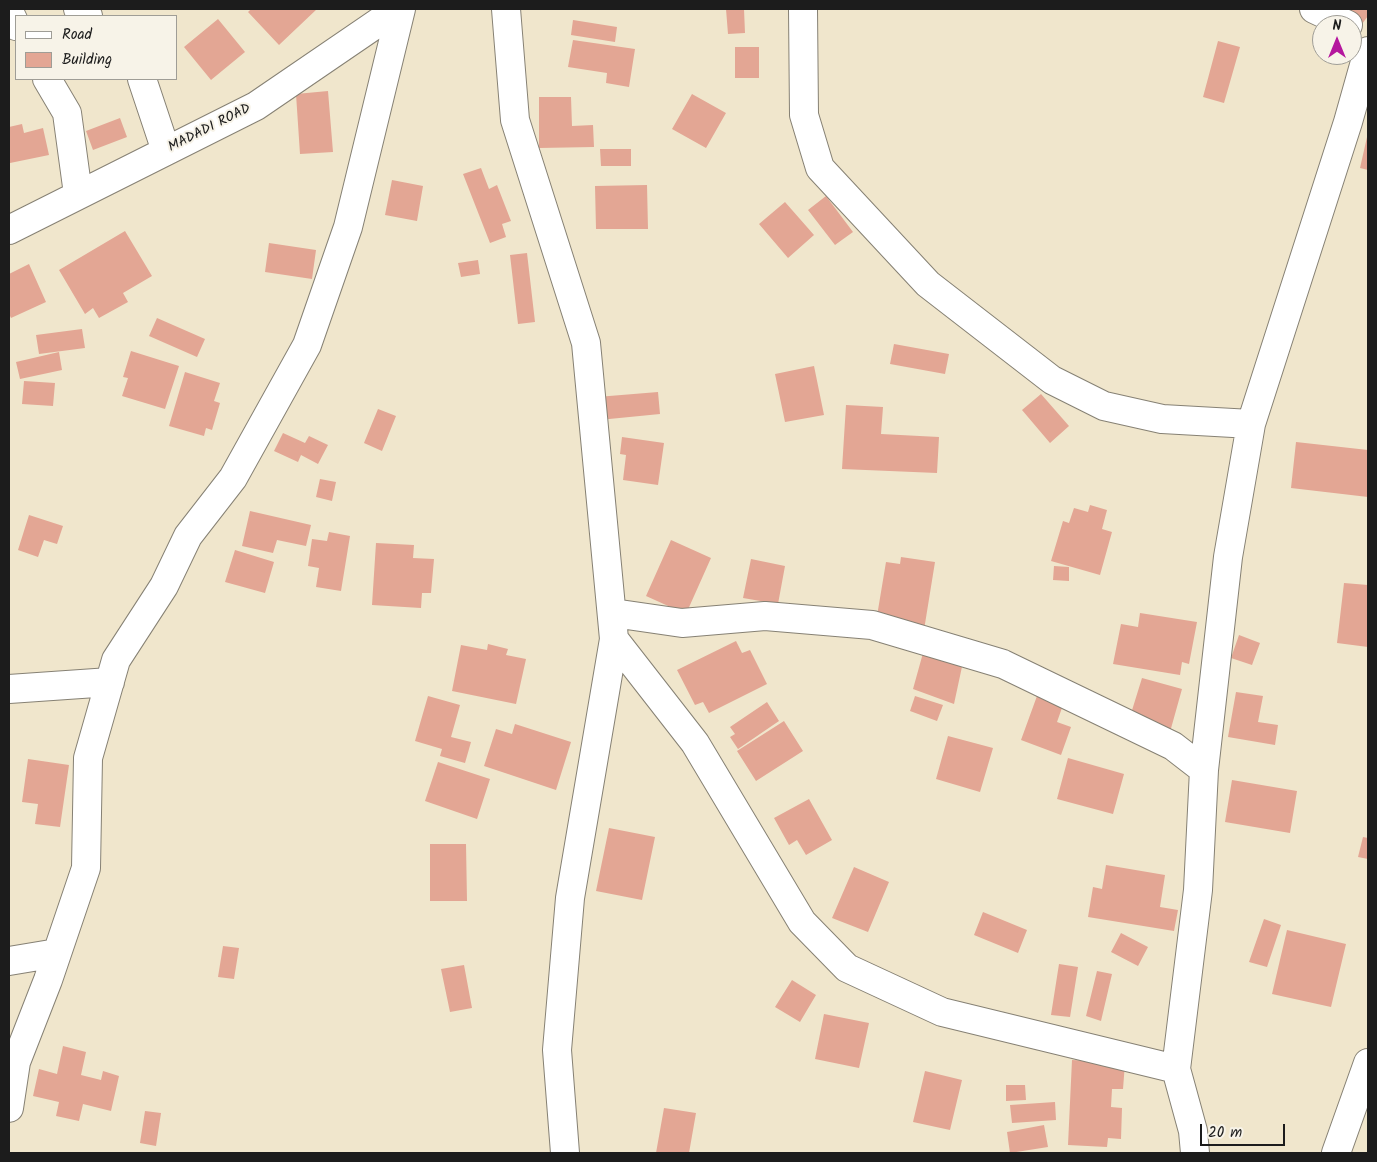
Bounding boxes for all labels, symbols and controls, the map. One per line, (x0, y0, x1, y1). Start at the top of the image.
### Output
legend (15, 15, 178, 80)
north arrow (1312, 15, 1362, 65)
text: N (1333, 15, 1341, 37)
text: Road (62, 23, 92, 47)
text: Building (62, 48, 112, 72)
street label: MADADI ROAD (166, 101, 254, 157)
scale bar (1202, 1114, 1287, 1146)
text: 20 m (1208, 1121, 1242, 1145)

